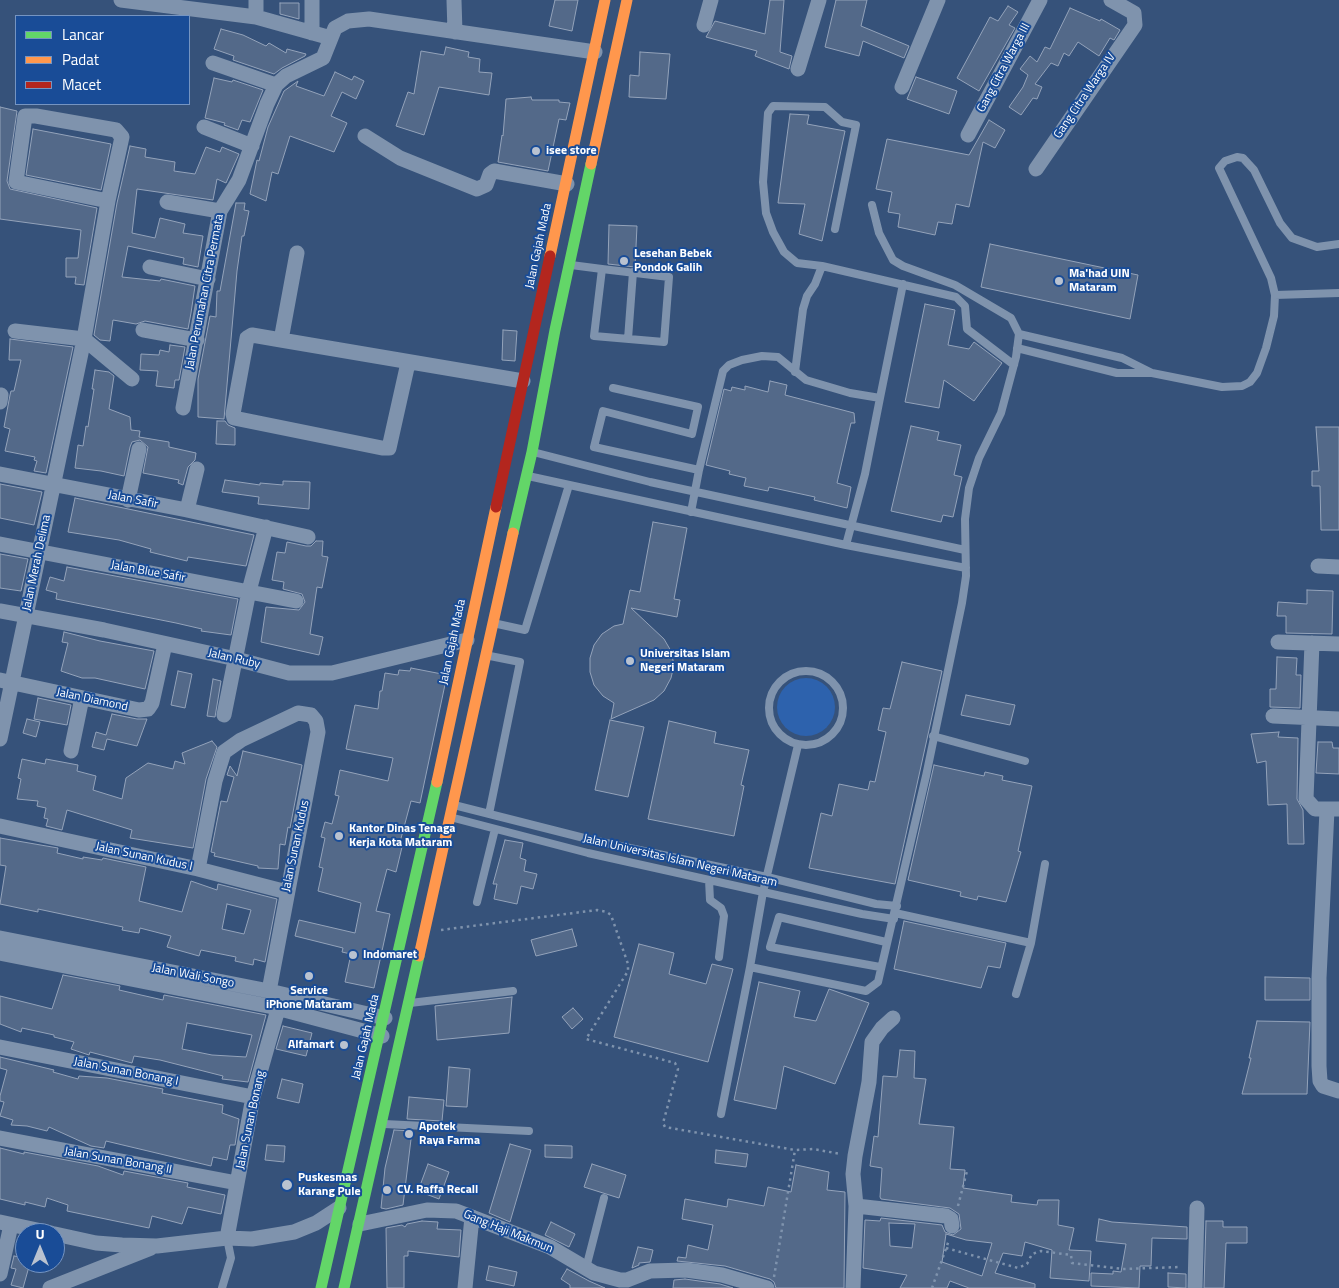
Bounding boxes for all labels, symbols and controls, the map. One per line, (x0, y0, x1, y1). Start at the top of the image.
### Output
legend (15, 15, 190, 105)
street label: Gang Citra Warga III (974, 21, 1034, 115)
text: Lancar (62, 23, 104, 46)
text: Padat (62, 48, 99, 71)
street label: Gang Citra Warga IV (1051, 50, 1119, 142)
text: Macet (62, 73, 101, 96)
place label: isee store (546, 144, 597, 158)
marker: isee store (530, 145, 542, 157)
street label: Jalan Gajah Mada (523, 202, 555, 290)
street label: Jalan Perumahan Citra Permata (183, 213, 227, 371)
place label: Lesehan Bebek Pondok Galih (634, 247, 712, 275)
marker: Lesehan Bebek Pondok Galih (618, 255, 630, 267)
place label: Ma'had UIN Mataram (1069, 267, 1130, 295)
marker: Ma'had UIN Mataram (1053, 275, 1065, 287)
street label: Jalan Safir (107, 488, 159, 512)
street label: Jalan Merah Delima (20, 514, 54, 612)
street label: Jalan Blue Safir (109, 558, 187, 586)
street label: Jalan Gajah Mada (437, 598, 469, 686)
street label: Jalan Ruby (207, 646, 261, 672)
place label: Universitas Islam Negeri Mataram (640, 647, 730, 675)
marker: Universitas Islam Negeri Mataram (624, 655, 636, 667)
street label: Jalan Diamond (55, 685, 129, 715)
street label: Jalan Sunan Kudus (279, 799, 313, 893)
place label: Kantor Dinas Tenaga Kerja Kota Mataram (349, 822, 455, 850)
marker: Kantor Dinas Tenaga Kerja Kota Mataram (333, 830, 345, 842)
street label: Jalan Universitas Islam Negeri Mataram (581, 832, 779, 890)
street label: Jalan Sunan Kudus I (94, 840, 194, 874)
place label: Indomaret (363, 948, 417, 962)
marker: Indomaret (347, 949, 359, 961)
street label: Jalan Wali Songo (151, 961, 235, 991)
marker: Service iPhone Mataram (303, 970, 315, 982)
place label: Service iPhone Mataram (266, 984, 352, 1012)
street label: Jalan Gajah Mada (349, 993, 383, 1081)
place label: Alfamart (288, 1038, 334, 1052)
marker: Alfamart (338, 1039, 350, 1051)
street label: Jalan Sunan Bonang I (73, 1055, 179, 1089)
street label: Jalan Sunan Bonang (234, 1069, 268, 1171)
place label: Apotek Raya Farma (419, 1120, 480, 1148)
marker: Apotek Raya Farma (403, 1128, 415, 1140)
street label: Jalan Sunan Bonang II (63, 1144, 173, 1178)
place label: Puskesmas Karang Pule (298, 1171, 361, 1199)
marker: Puskesmas Karang Pule (280, 1178, 294, 1192)
place label: CV. Raffa Recall (397, 1183, 478, 1197)
marker: CV. Raffa Recall (381, 1184, 393, 1196)
street label: Gang Haji Makmun (461, 1207, 555, 1257)
north arrow (15, 1223, 65, 1273)
text: U (35, 1223, 45, 1244)

